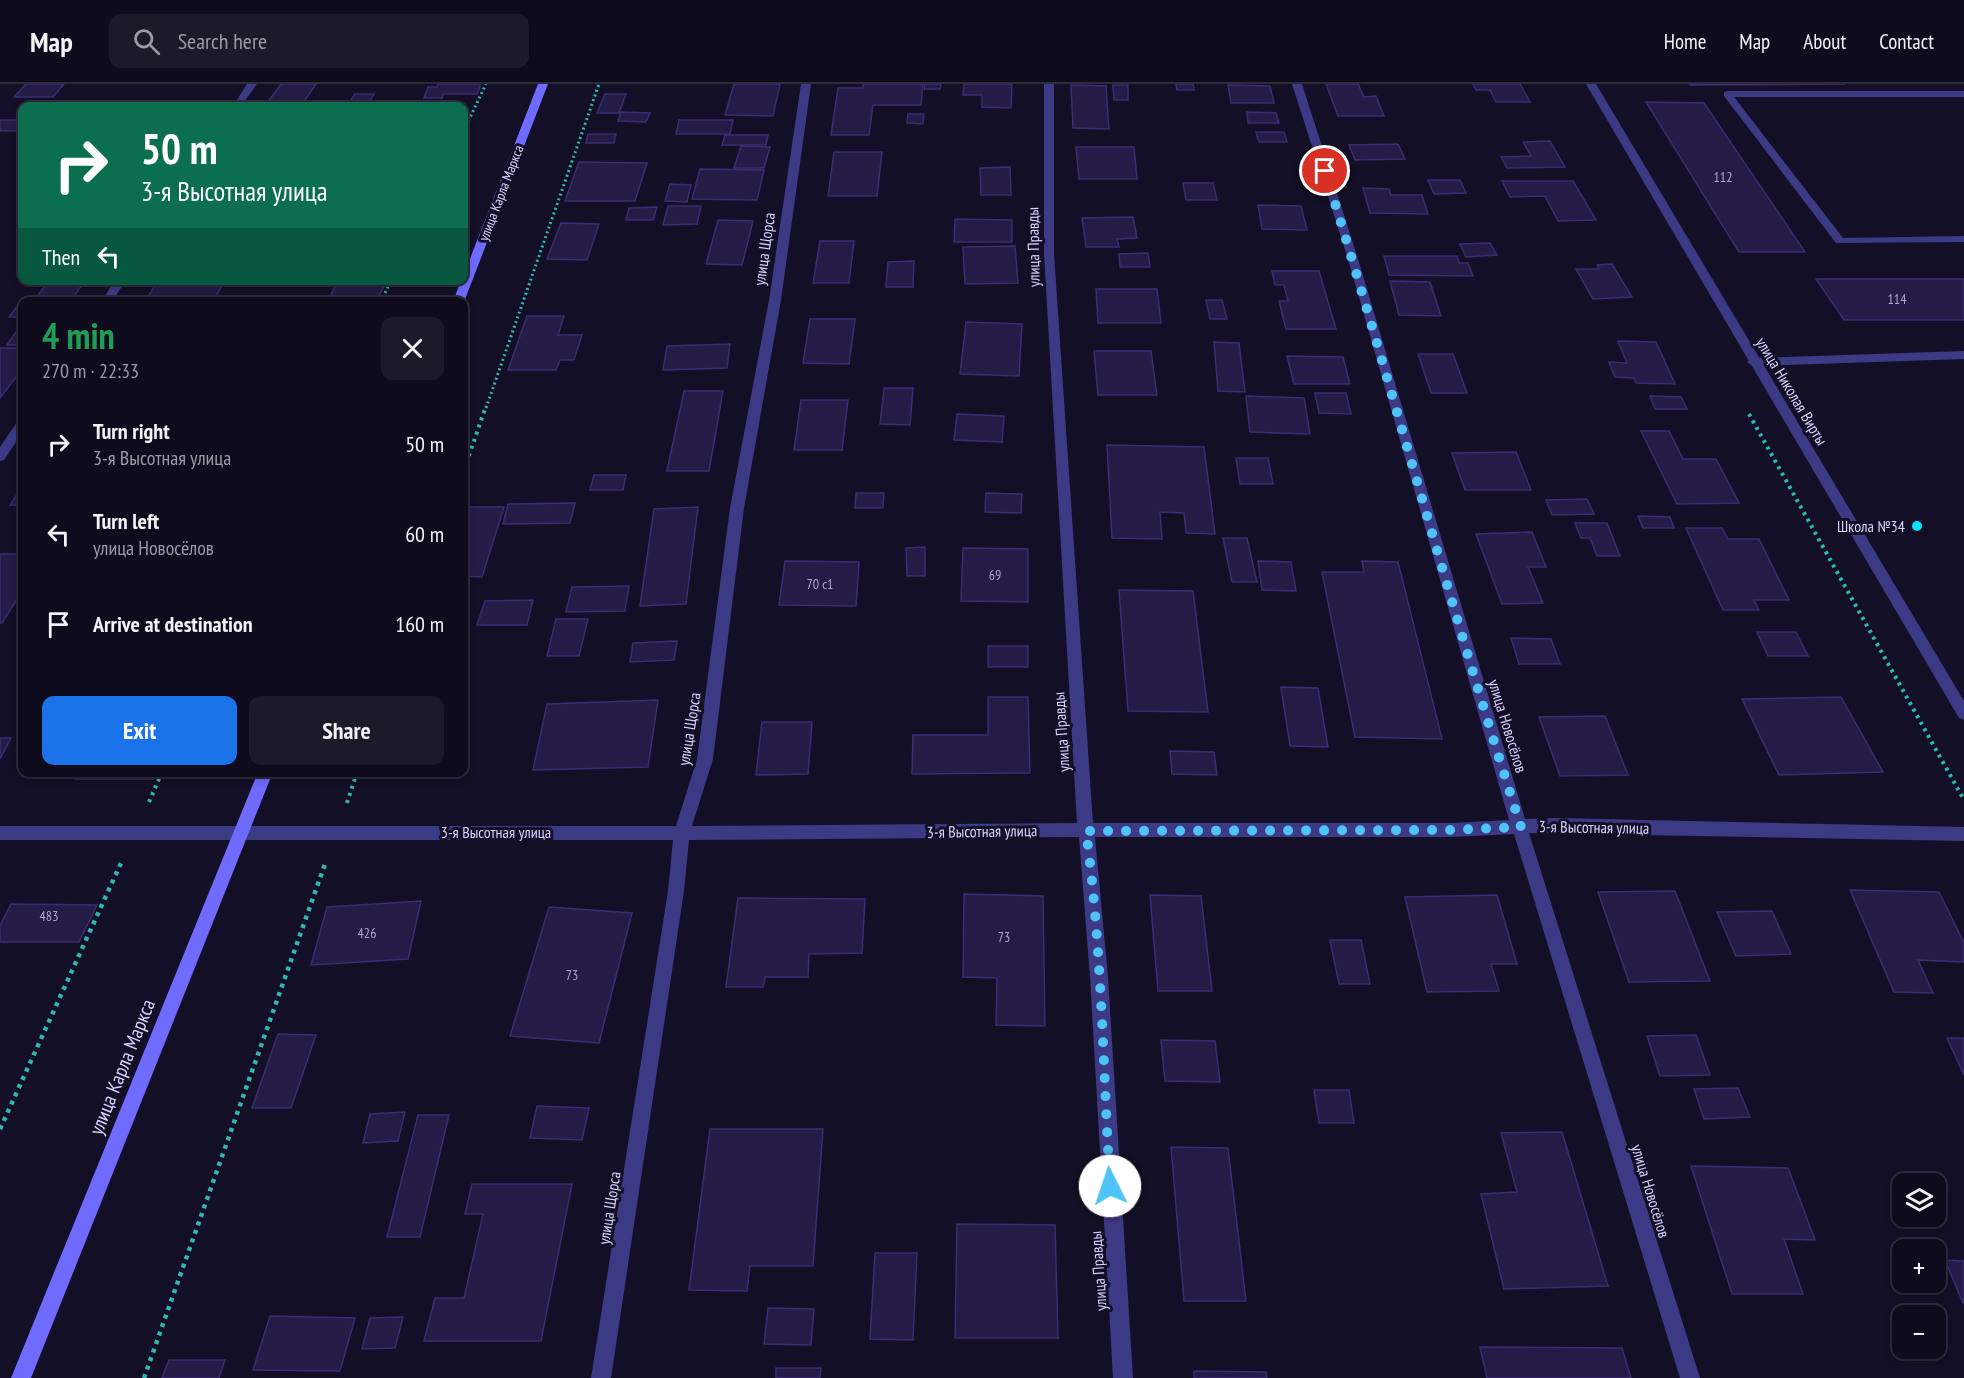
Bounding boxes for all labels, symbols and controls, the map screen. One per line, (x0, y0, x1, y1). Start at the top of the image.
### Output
search box (109, 14, 529, 68)
text: Map (30, 23, 73, 60)
icon: search (130, 25, 163, 58)
text: Search here (178, 27, 267, 55)
text: Home (1664, 28, 1706, 55)
text: Map (1739, 28, 1770, 55)
text: About (1803, 28, 1846, 55)
text: Contact (1879, 28, 1934, 55)
text: 50 m (141, 121, 218, 176)
icon: right (42, 126, 120, 204)
street label: улица Карла Маркса (474, 143, 528, 243)
pin (1299, 145, 1350, 196)
icon: arrive (1308, 154, 1341, 187)
house number: 112 (1714, 168, 1732, 186)
text: 3-я Высотная улица (141, 174, 328, 208)
street label: улица Правды (1022, 207, 1044, 287)
street label: улица Щорса (749, 211, 779, 287)
icon: left (92, 240, 125, 273)
text: Then (42, 243, 80, 271)
house number: 114 (1888, 290, 1907, 308)
text: 4 min (42, 312, 115, 359)
button: close (381, 317, 444, 380)
street label: улица Николая Вирты (1752, 333, 1832, 449)
text: 270 m · 22:33 (42, 358, 139, 384)
text: Turn right (93, 417, 170, 445)
icon: right (42, 428, 75, 461)
text: 50 m (405, 430, 444, 458)
text: 3-я Высотная улица (93, 445, 231, 471)
text: Turn left (93, 507, 159, 535)
place label: Школа №34 (1837, 516, 1905, 536)
icon: left (42, 518, 75, 551)
marker: Школа №34 (1910, 519, 1924, 533)
text: 60 m (405, 520, 444, 548)
text: улица Новосёлов (93, 535, 214, 561)
house number: 69 (989, 566, 1001, 584)
house number: 70 с1 (807, 575, 833, 593)
icon: arrive (42, 608, 75, 641)
text: Arrive at destination (93, 610, 253, 638)
text: 160 m (395, 610, 444, 638)
street label: улица Новосёлов (1484, 677, 1532, 775)
street label: улица Щорса (673, 691, 705, 767)
street label: улица Правды (1048, 691, 1074, 773)
button: Exit (42, 696, 237, 765)
button: Share (249, 696, 444, 765)
street label: 3-я Высотная улица (1539, 816, 1649, 838)
street label: 3-я Высотная улица (927, 820, 1037, 842)
street label: 3-я Высотная улица (441, 822, 551, 842)
house number: 483 (40, 907, 58, 925)
house number: 426 (358, 924, 376, 942)
house number: 73 (998, 928, 1010, 946)
house number: 73 (566, 966, 578, 984)
street label: улица Карла Маркса (83, 995, 161, 1139)
street label: улица Новосёлов (1627, 1142, 1675, 1240)
position arrow (1078, 1154, 1142, 1218)
street label: улица Щорса (593, 1170, 625, 1246)
map controls (1892, 1173, 1946, 1359)
button: layers (1892, 1173, 1946, 1227)
street label: улица Правды (1085, 1230, 1111, 1312)
button: + (1892, 1239, 1946, 1293)
button: − (1892, 1305, 1946, 1359)

